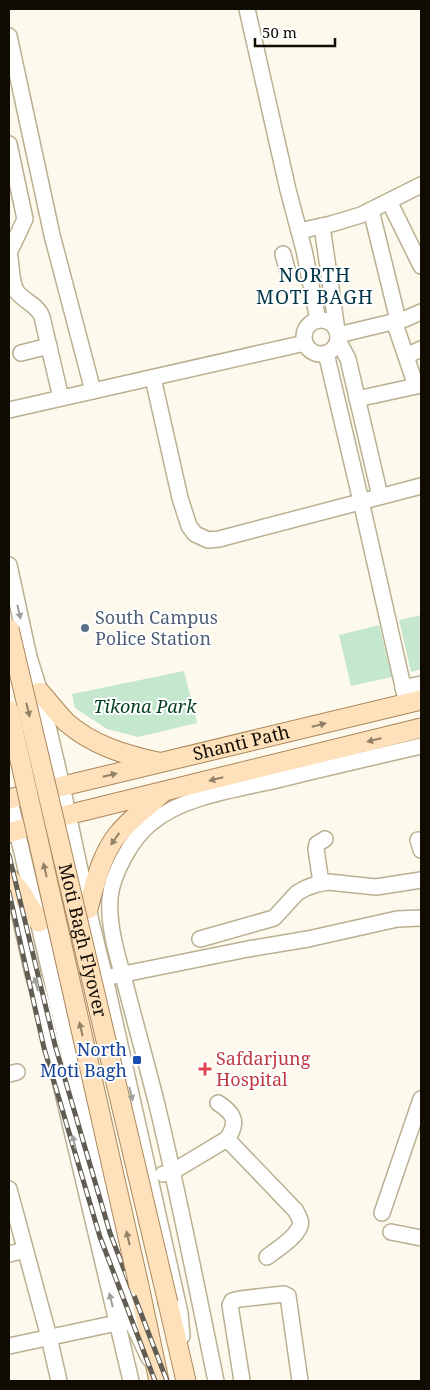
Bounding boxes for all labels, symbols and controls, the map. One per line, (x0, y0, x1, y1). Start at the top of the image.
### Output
scale bar (255, 15, 335, 47)
text: 50 m (262, 22, 297, 42)
district label: NORTH MOTI BAGH (256, 262, 374, 310)
one-way arrow (15, 605, 23, 620)
place label: South Campus Police Station (95, 605, 218, 650)
marker: South Campus Police Station (79, 622, 91, 634)
park label: Tikona Park (94, 694, 197, 718)
one-way arrow (24, 703, 32, 718)
street label: Shanti Path (190, 719, 292, 765)
one-way arrow (311, 721, 326, 729)
one-way arrow (366, 736, 381, 744)
one-way arrow (102, 771, 117, 779)
one-way arrow (209, 775, 224, 783)
one-way arrow (110, 832, 120, 846)
street label: Moti Bagh Flyover (54, 861, 113, 1020)
one-way arrow (41, 863, 49, 878)
one-way arrow (32, 976, 39, 991)
one-way arrow (76, 1020, 84, 1036)
place label: North Moti Bagh (40, 1037, 127, 1082)
place label: Safdarjung Hospital (216, 1046, 311, 1091)
marker: North Moti Bagh (131, 1054, 143, 1066)
marker: Safdarjung Hospital (198, 1062, 212, 1076)
one-way arrow (127, 1087, 135, 1102)
one-way arrow (70, 1134, 78, 1149)
one-way arrow (124, 1231, 132, 1246)
one-way arrow (107, 1292, 115, 1307)

